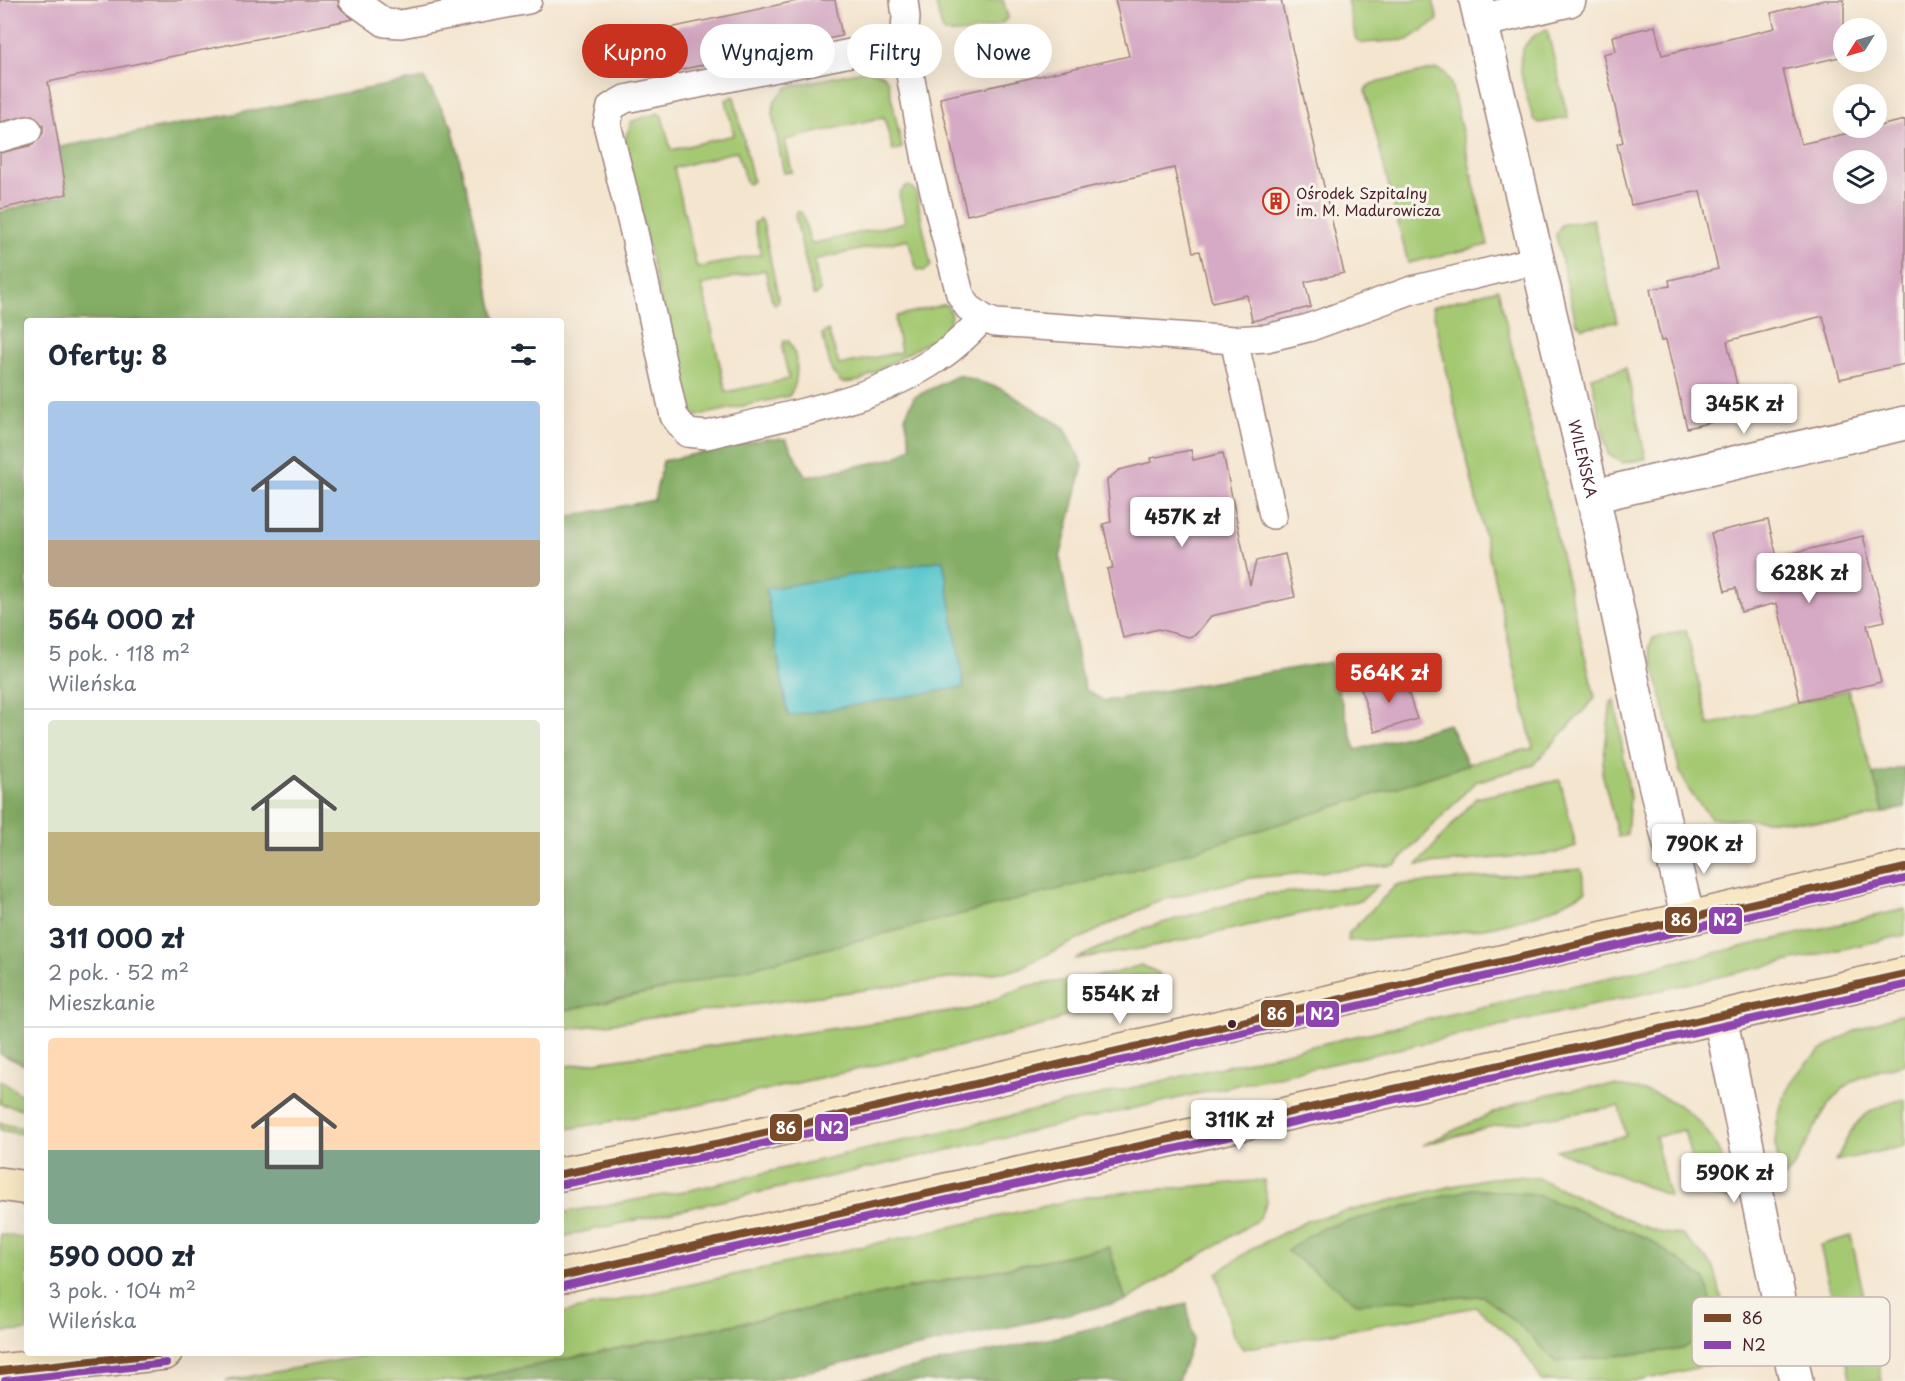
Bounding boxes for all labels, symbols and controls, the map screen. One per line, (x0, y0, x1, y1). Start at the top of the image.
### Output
north arrow (1833, 18, 1887, 72)
map controls (1833, 18, 1887, 204)
chip: Kupno (582, 24, 688, 78)
chip: Wynajem (700, 24, 835, 78)
chip: Filtry (847, 24, 942, 78)
chip: Nowe (954, 24, 1052, 78)
button: locate (1833, 84, 1887, 138)
button: layers (1833, 150, 1887, 204)
place label: Ośrodek Szpitalny im. M. Madurowicza (1296, 181, 1441, 221)
building icon: Ośrodek Szpitalny im. M. Madurowicza (1261, 186, 1291, 216)
text: Oferty: 8 (48, 335, 167, 374)
icon: filters (507, 338, 540, 371)
pin: 345K zł (1689, 384, 1799, 435)
text: 345K zł (1705, 388, 1783, 418)
street label: WILEŃSKA (1564, 417, 1604, 500)
icon: home (240, 440, 348, 548)
pin: 457K zł (1127, 497, 1237, 548)
text: 457K zł (1144, 501, 1220, 531)
pin: 628K zł (1754, 553, 1864, 604)
text: 628K zł (1770, 557, 1848, 587)
text: 564 000 zł (48, 599, 194, 638)
text: 5 pok. · 118 m² (48, 638, 190, 668)
pin: 564K zł (1334, 653, 1444, 704)
text: 564K zł (1350, 657, 1428, 687)
text: Wileńska (48, 668, 136, 698)
icon: home (240, 759, 348, 867)
pin: 790K zł (1649, 824, 1759, 875)
text: 790K zł (1666, 828, 1742, 858)
line badge: 86 (1664, 906, 1698, 934)
line badge: N2 (1708, 906, 1743, 935)
text: 86 (1671, 907, 1691, 931)
text: N2 (1713, 907, 1737, 931)
text: 311 000 zł (48, 918, 183, 957)
text: 2 pok. · 52 m² (48, 957, 189, 987)
pin: 554K zł (1065, 974, 1175, 1025)
text: 554K zł (1081, 978, 1159, 1008)
text: Mieszkanie (48, 987, 156, 1017)
line badge: 86 (1260, 999, 1295, 1028)
line badge: N2 (1305, 1000, 1340, 1028)
text: 86 (1267, 1001, 1287, 1025)
text: N2 (1310, 1001, 1334, 1025)
unlabelled marker (1226, 1018, 1238, 1030)
icon: home (240, 1077, 348, 1185)
pin: 311K zł (1184, 1100, 1294, 1151)
text: 311K zł (1205, 1104, 1273, 1134)
line badge: 86 (769, 1113, 803, 1142)
line badge: N2 (814, 1113, 849, 1142)
text: 86 (776, 1115, 796, 1139)
text: N2 (820, 1115, 844, 1139)
pin: 590K zł (1679, 1153, 1789, 1204)
text: 590K zł (1695, 1157, 1773, 1187)
text: 590 000 zł (48, 1236, 194, 1275)
text: 3 pok. · 104 m² (48, 1275, 196, 1305)
legend (1692, 1297, 1890, 1366)
text: Wileńska (48, 1305, 136, 1335)
text: 86 (1742, 1305, 1763, 1329)
text: N2 (1742, 1332, 1766, 1356)

